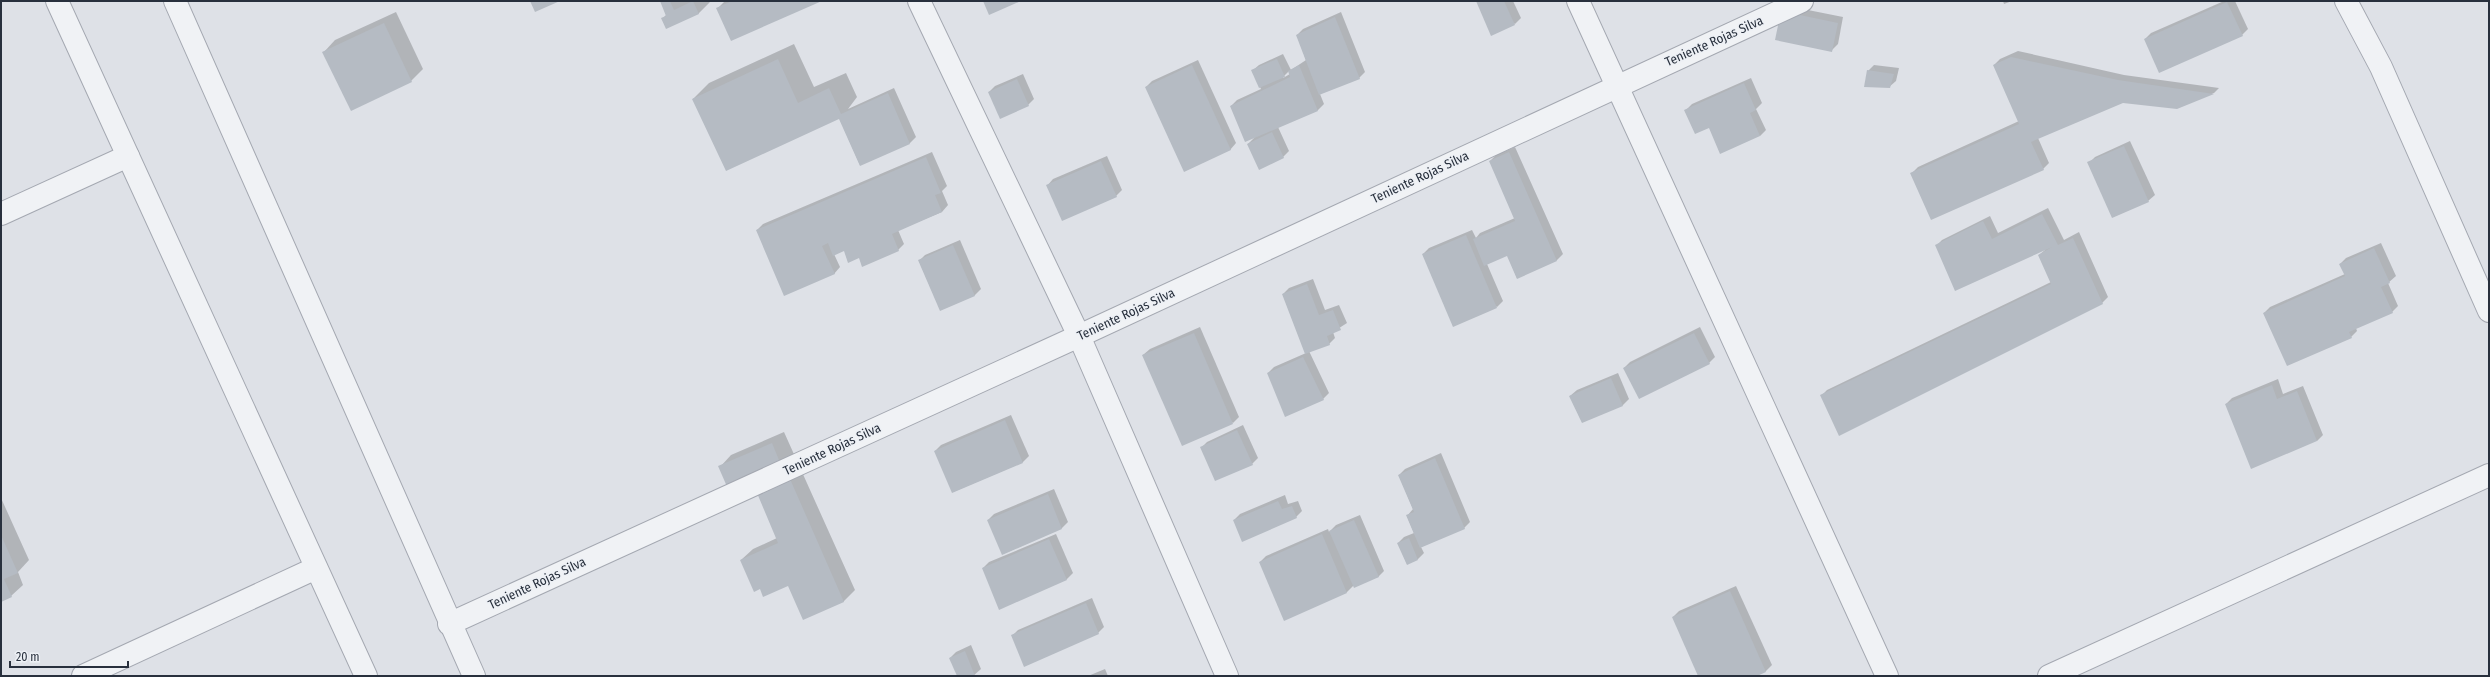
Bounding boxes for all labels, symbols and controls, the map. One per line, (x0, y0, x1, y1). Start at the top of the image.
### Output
street label: Teniente Rojas Silva (1663, 13, 1765, 69)
street label: Teniente Rojas Silva (1369, 148, 1471, 206)
street label: Teniente Rojas Silva (1075, 285, 1177, 343)
street label: Teniente Rojas Silva (781, 420, 883, 478)
street label: Teniente Rojas Silva (486, 554, 588, 612)
scale bar (10, 643, 128, 669)
text: 20 m (16, 650, 40, 664)

